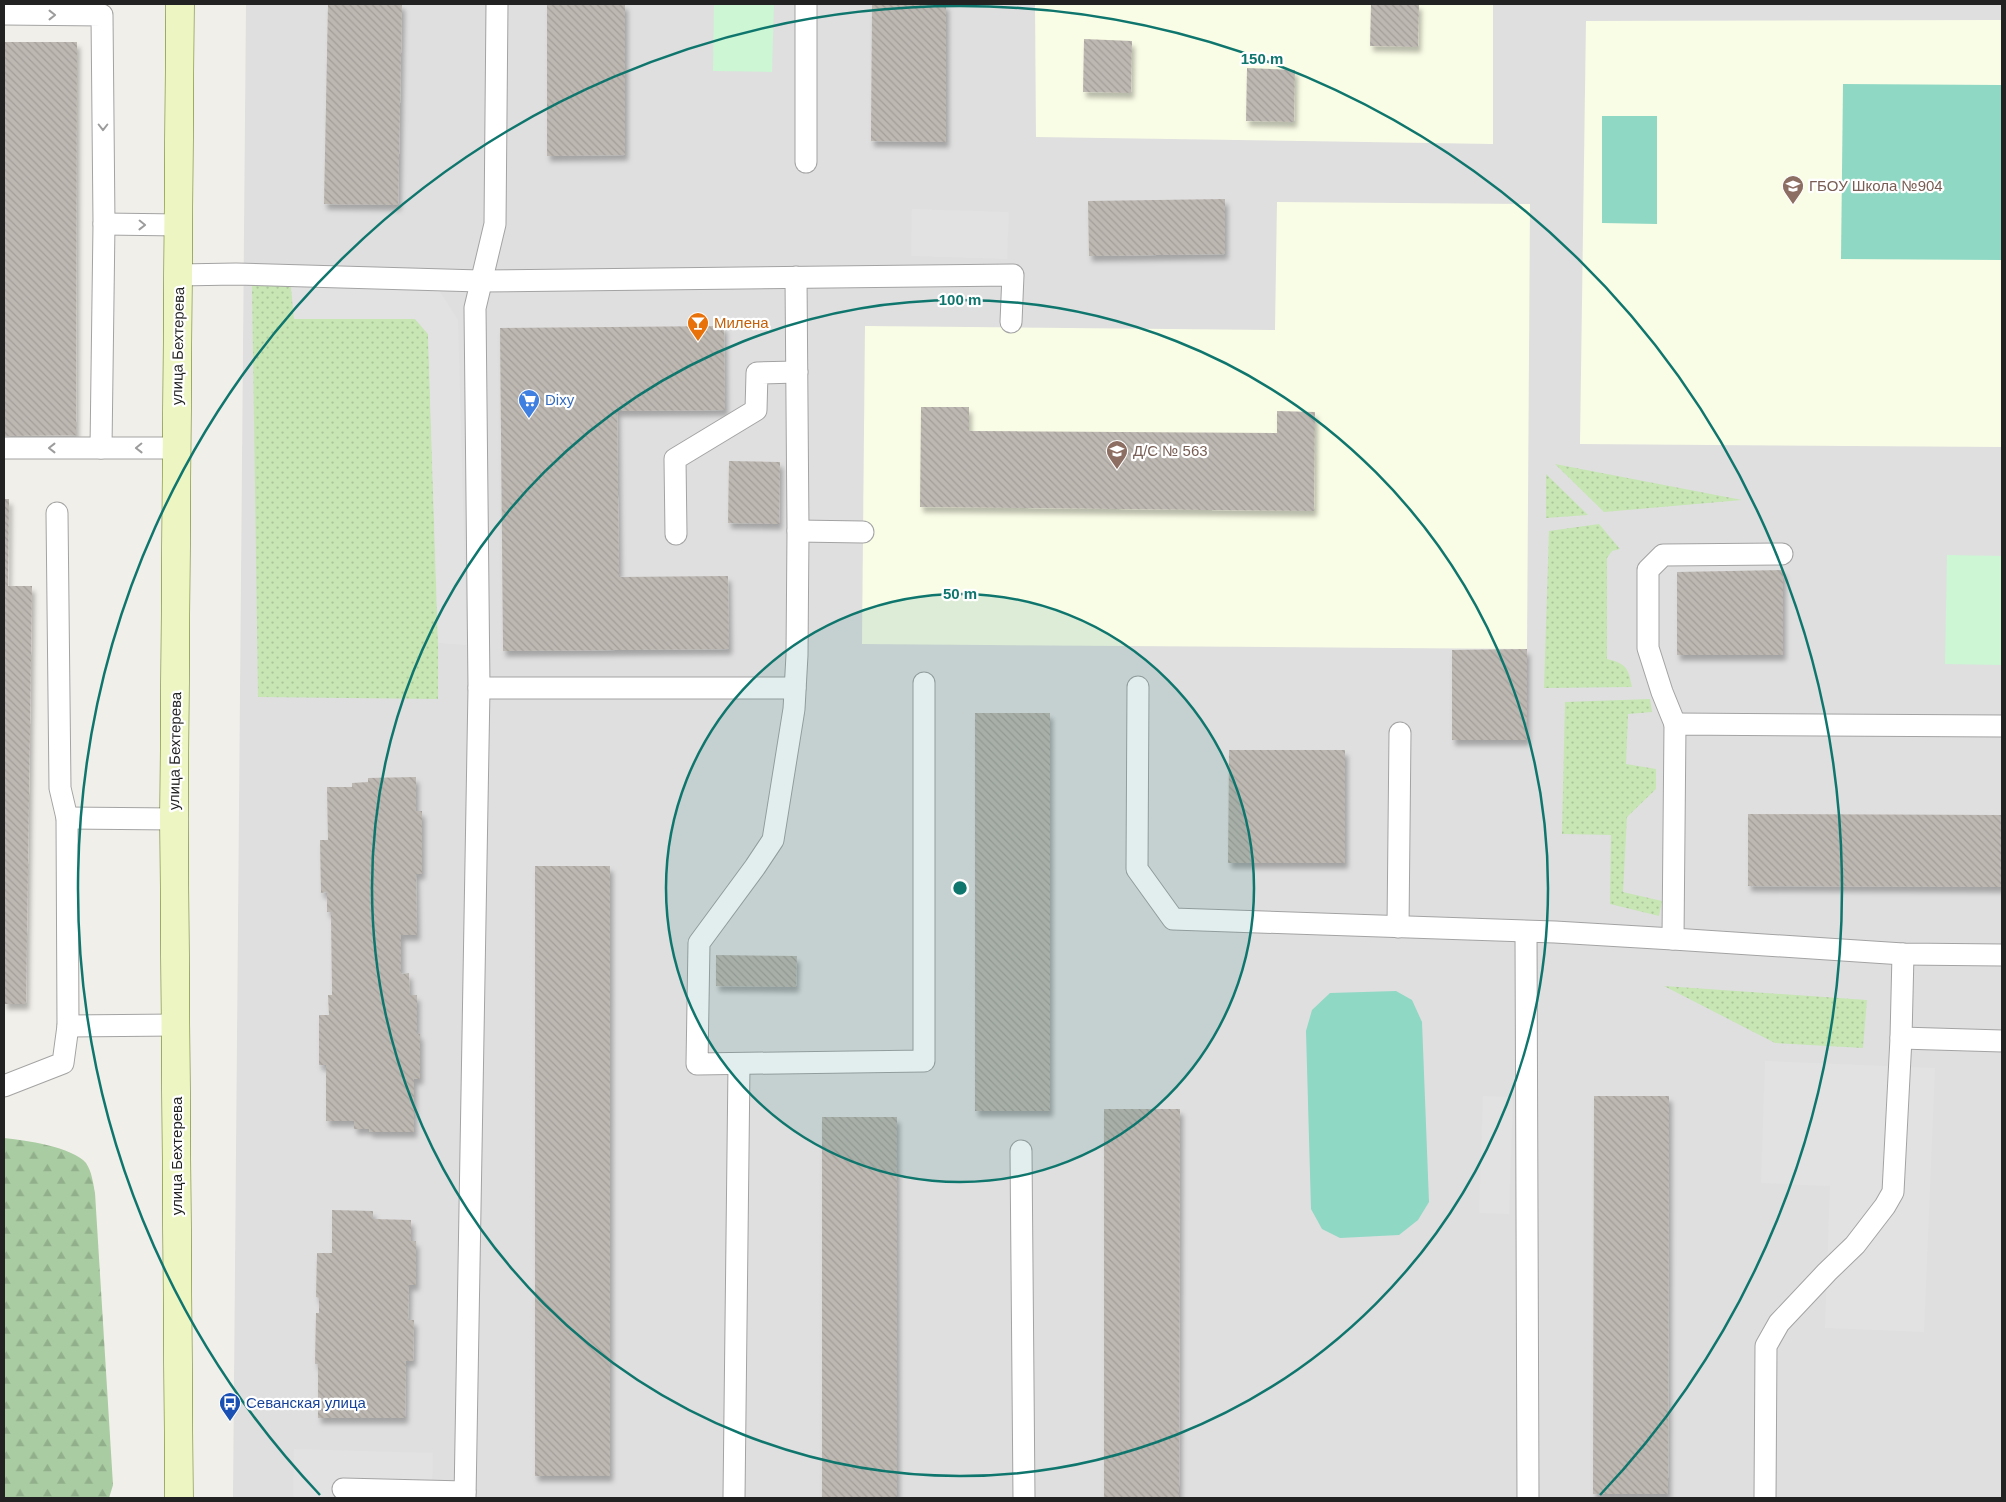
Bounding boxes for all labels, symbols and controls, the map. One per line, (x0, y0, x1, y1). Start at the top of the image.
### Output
one-way arrow (49, 9, 57, 20)
text: 150 m (1241, 50, 1283, 67)
one-way arrow (98, 124, 108, 132)
school or university icon: ГБОУ Школа №904 (1781, 174, 1805, 205)
place label: ГБОУ Школа №904 (1809, 177, 1943, 194)
one-way arrow (138, 219, 146, 230)
street label: улица Бехтерева (168, 286, 187, 405)
text: 100 m (939, 291, 981, 308)
bar icon: Милена (686, 311, 710, 342)
place label: Милена (714, 314, 769, 331)
supermarket icon: Dixy (517, 388, 541, 419)
place label: Dixy (545, 391, 575, 408)
school or university icon: Д/C № 563 (1105, 439, 1129, 470)
place label: Д/C № 563 (1133, 442, 1208, 459)
one-way arrow (48, 443, 56, 453)
one-way arrow (135, 443, 142, 453)
text: 50 m (943, 585, 977, 602)
street label: улица Бехтерева (165, 691, 184, 810)
centre of rings (951, 879, 969, 897)
street label: улица Бехтерева (168, 1096, 185, 1215)
bus stop icon: Севанская улица (218, 1391, 242, 1422)
place label: Севанская улица (246, 1394, 367, 1411)

